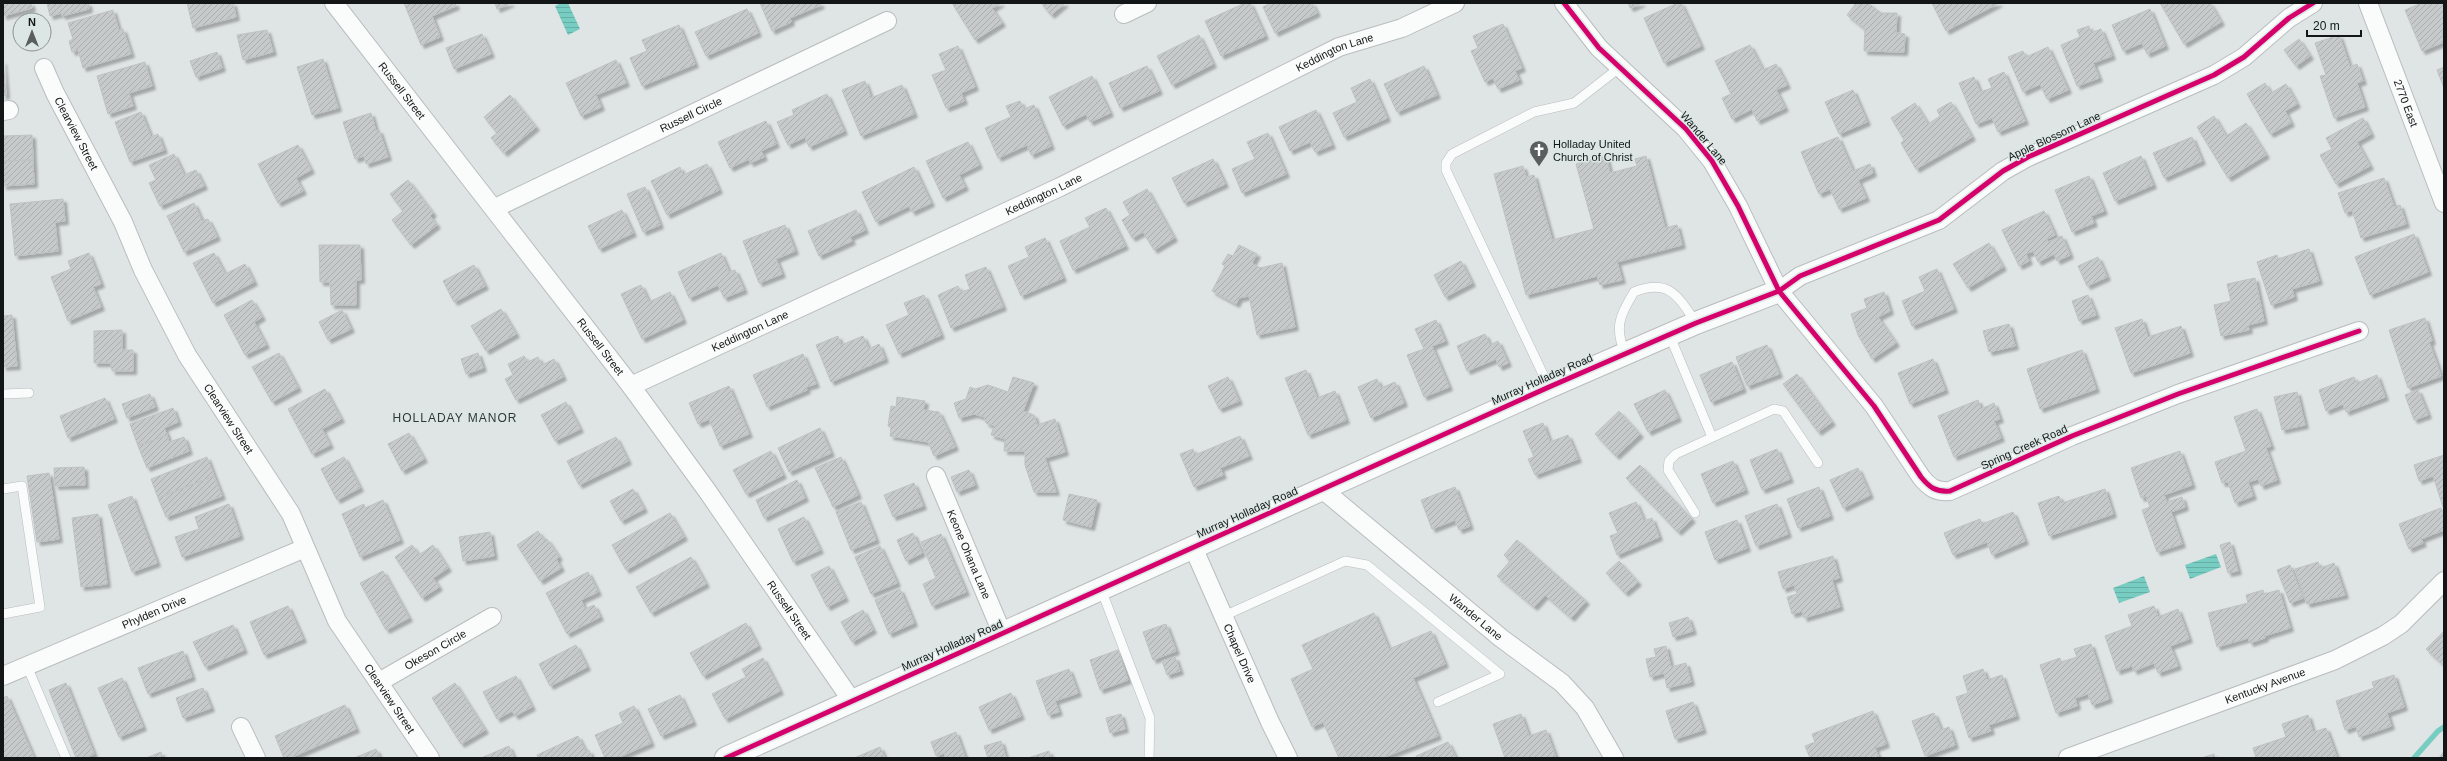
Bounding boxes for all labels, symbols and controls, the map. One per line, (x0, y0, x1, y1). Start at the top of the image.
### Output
north arrow (12, 12, 52, 52)
scale bar (2307, 12, 2361, 38)
text: N (28, 16, 36, 28)
text: 20 m (2313, 19, 2340, 33)
street label: Keddington Lane (1294, 31, 1375, 74)
street label: Russell Street (376, 60, 428, 121)
street label: 2770 East (2392, 78, 2420, 128)
street label: Clearview Street (52, 95, 100, 172)
street label: Russell Circle (658, 95, 724, 134)
street label: Wander Lane (1678, 109, 1730, 167)
street label: Apple Blossom Lane (2006, 109, 2102, 163)
place label: Holladay United Church of Christ (1553, 138, 1632, 163)
church icon: Holladay United Church of Christ (1528, 139, 1550, 167)
street label: Keddington Lane (1003, 171, 1084, 218)
street label: Keddington Lane (710, 308, 790, 354)
street label: Russell Street (575, 316, 626, 378)
street label: Murray Holladay Road (1490, 351, 1594, 407)
street label: Clearview Street (202, 382, 256, 456)
district label: HOLLADAY MANOR (393, 411, 517, 425)
street label: Spring Creek Road (1979, 422, 2069, 472)
street label: Murray Holladay Road (1195, 484, 1299, 540)
street label: Keone Ohana Lane (945, 508, 993, 601)
street label: Russell Street (765, 578, 814, 642)
street label: Wander Lane (1447, 591, 1505, 643)
street label: Phylden Drive (120, 593, 188, 631)
street label: Murray Holladay Road (900, 617, 1004, 673)
street label: Chapel Drive (1221, 622, 1258, 685)
street label: Okeson Circle (402, 627, 468, 672)
street label: Clearview Street (362, 662, 417, 735)
street label: Kentucky Avenue (2223, 665, 2307, 706)

